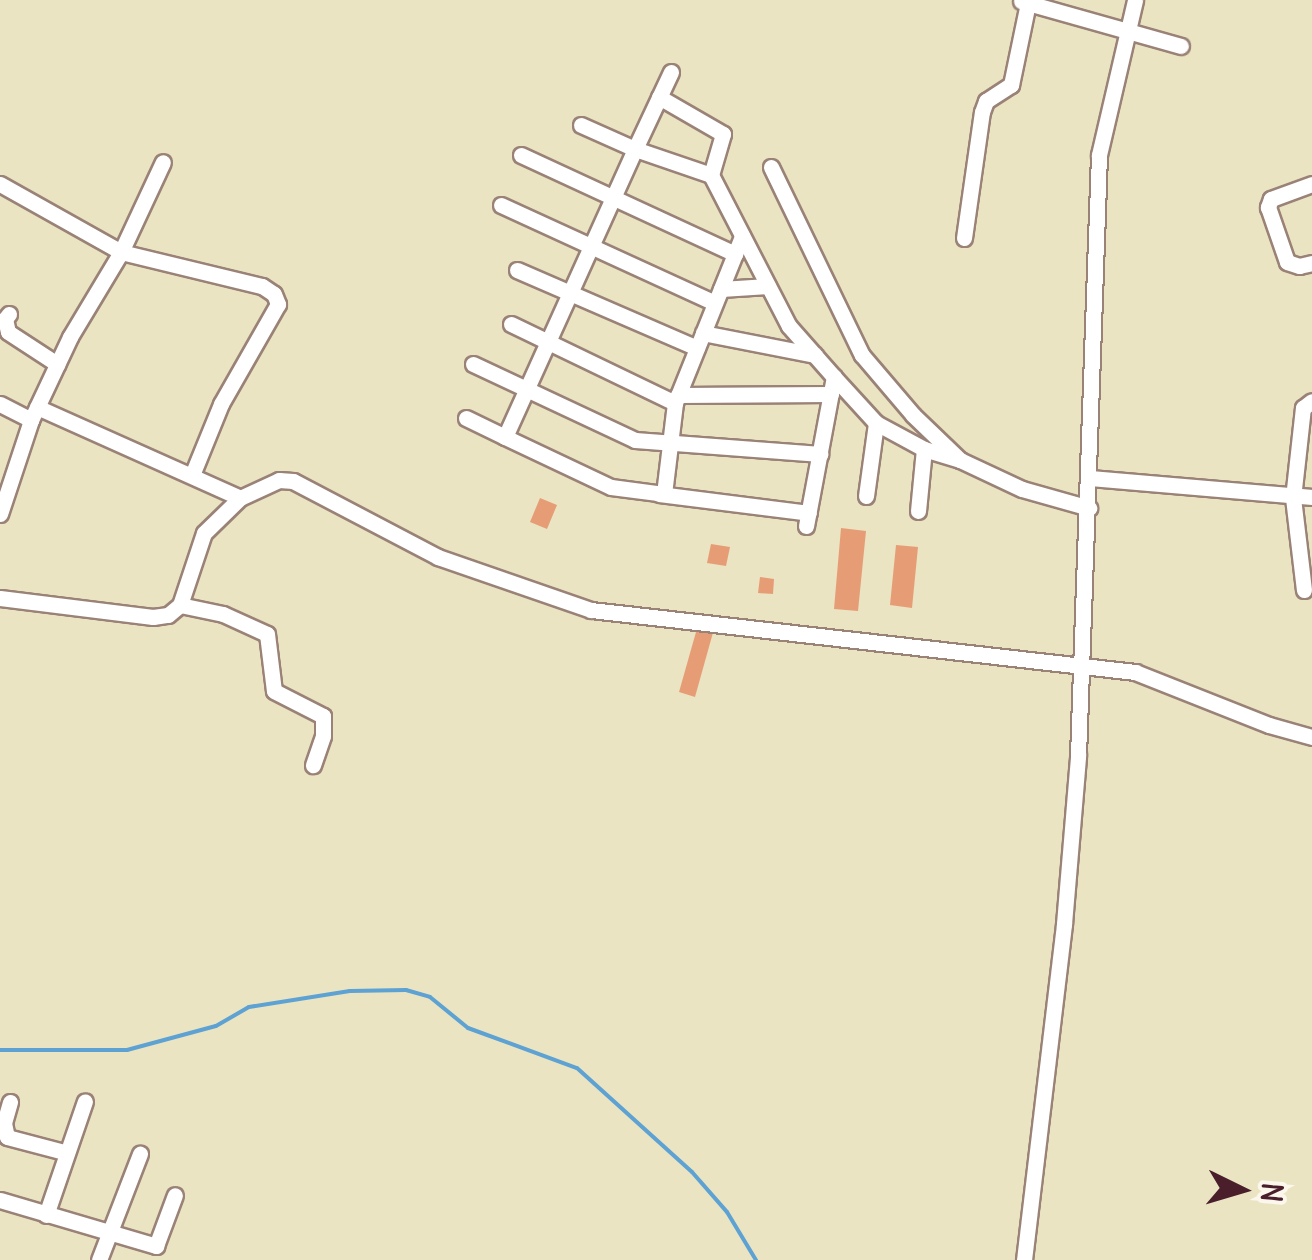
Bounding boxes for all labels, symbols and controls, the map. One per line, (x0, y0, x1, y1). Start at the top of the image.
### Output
north arrow (1192, 1140, 1292, 1240)
text: N (1253, 1181, 1291, 1204)

